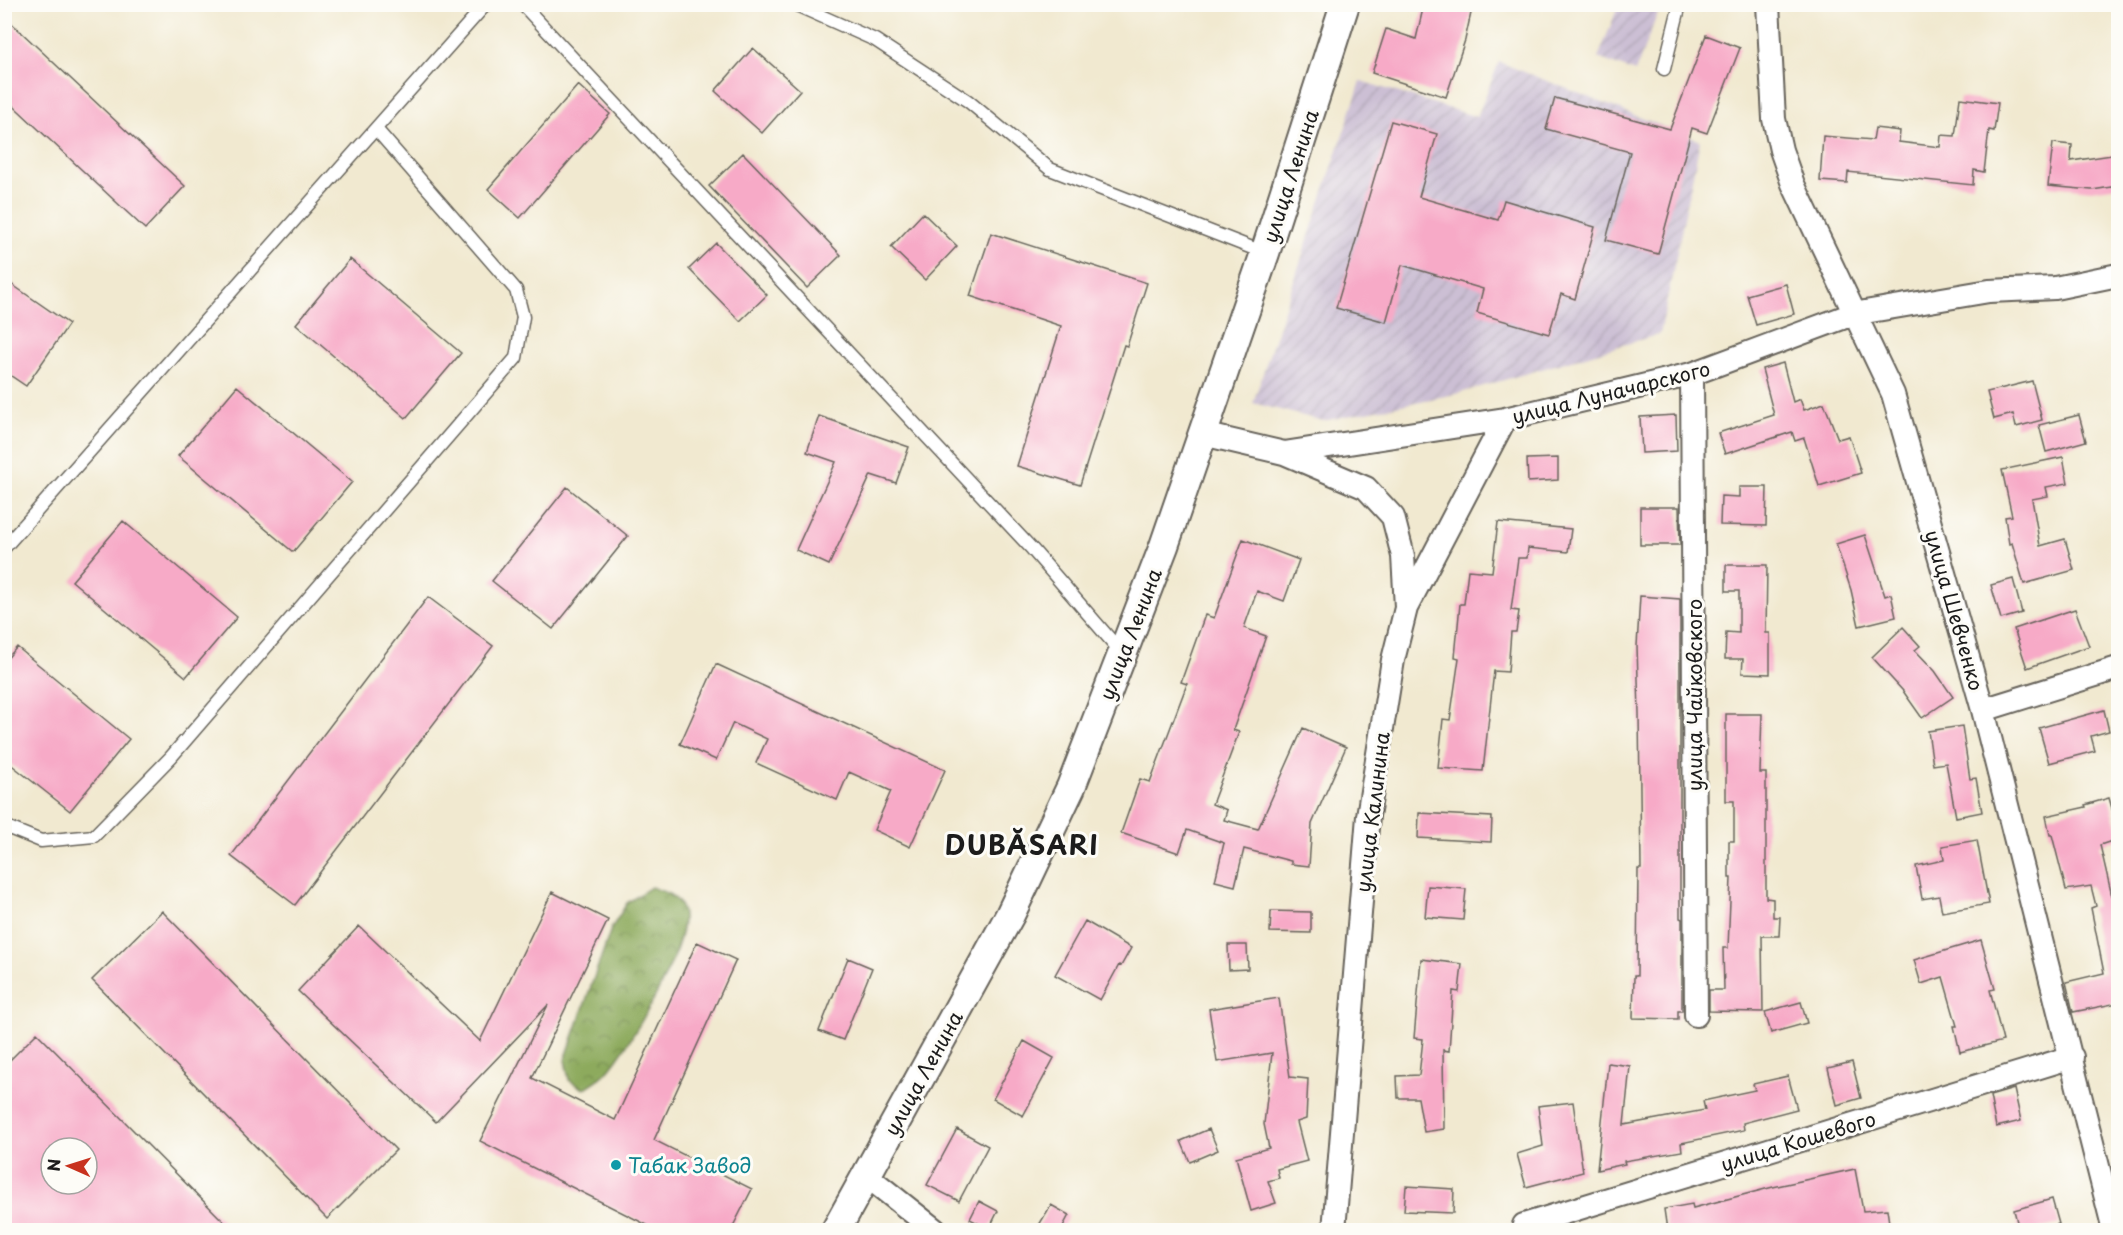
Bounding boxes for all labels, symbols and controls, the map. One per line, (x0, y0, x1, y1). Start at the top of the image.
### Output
street label: улица Ленина (1254, 105, 1326, 247)
street label: улица Луначарского (1509, 353, 1713, 431)
street label: улица Шевченко (1918, 526, 1992, 694)
street label: улица Ленина (1091, 563, 1169, 704)
street label: улица Чайковского (1679, 599, 1709, 791)
street label: улица Калинина (1347, 730, 1397, 894)
district label: DUBĂSARI (945, 825, 1099, 864)
street label: улица Ленина (876, 1005, 970, 1141)
street label: улица Кошевого (1717, 1103, 1879, 1179)
north arrow (39, 1136, 99, 1196)
place label: Табак Завод (628, 1150, 751, 1180)
text: N (41, 1158, 65, 1172)
marker: Табак Завод (609, 1158, 623, 1172)

